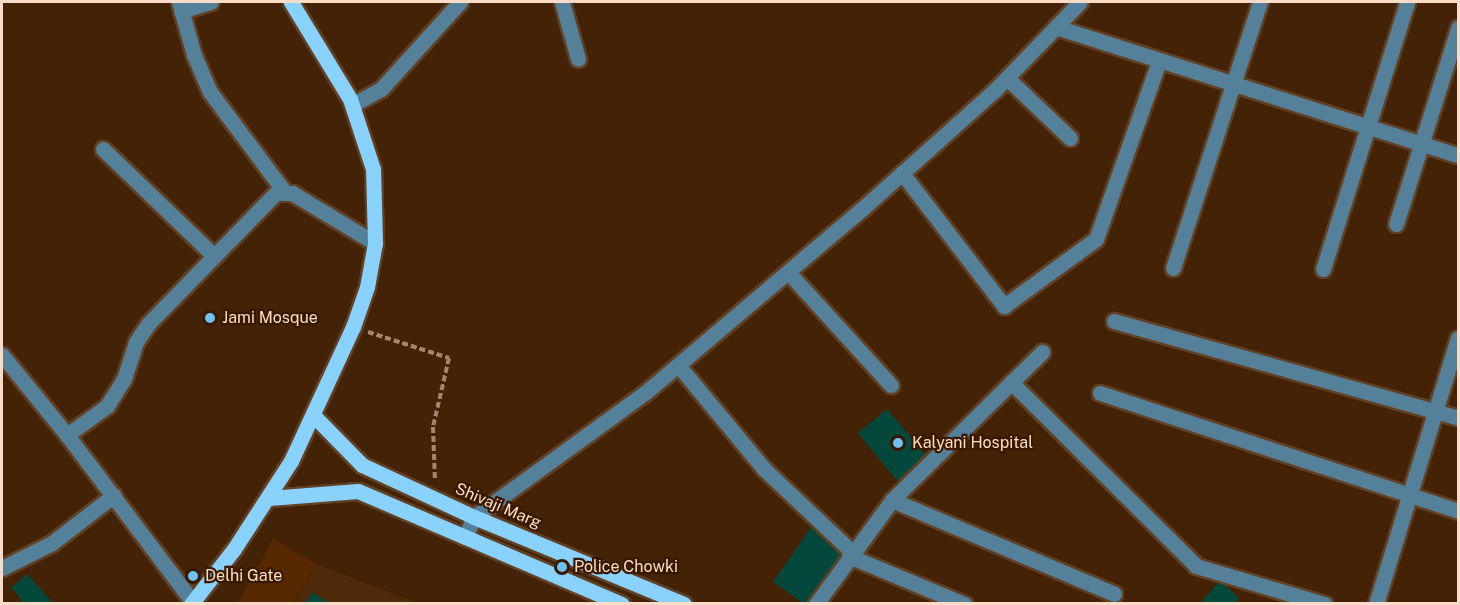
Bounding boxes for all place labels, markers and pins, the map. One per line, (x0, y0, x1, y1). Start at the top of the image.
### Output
place label: Jami Mosque (222, 308, 318, 328)
marker: Jami Mosque (203, 311, 217, 325)
place label: Kalyani Hospital (912, 433, 1033, 453)
marker: Kalyani Hospital (889, 434, 907, 452)
place label: Police Chowki (574, 557, 678, 577)
marker: Police Chowki (555, 560, 569, 574)
place label: Delhi Gate (205, 566, 282, 586)
marker: Delhi Gate (186, 569, 200, 583)

